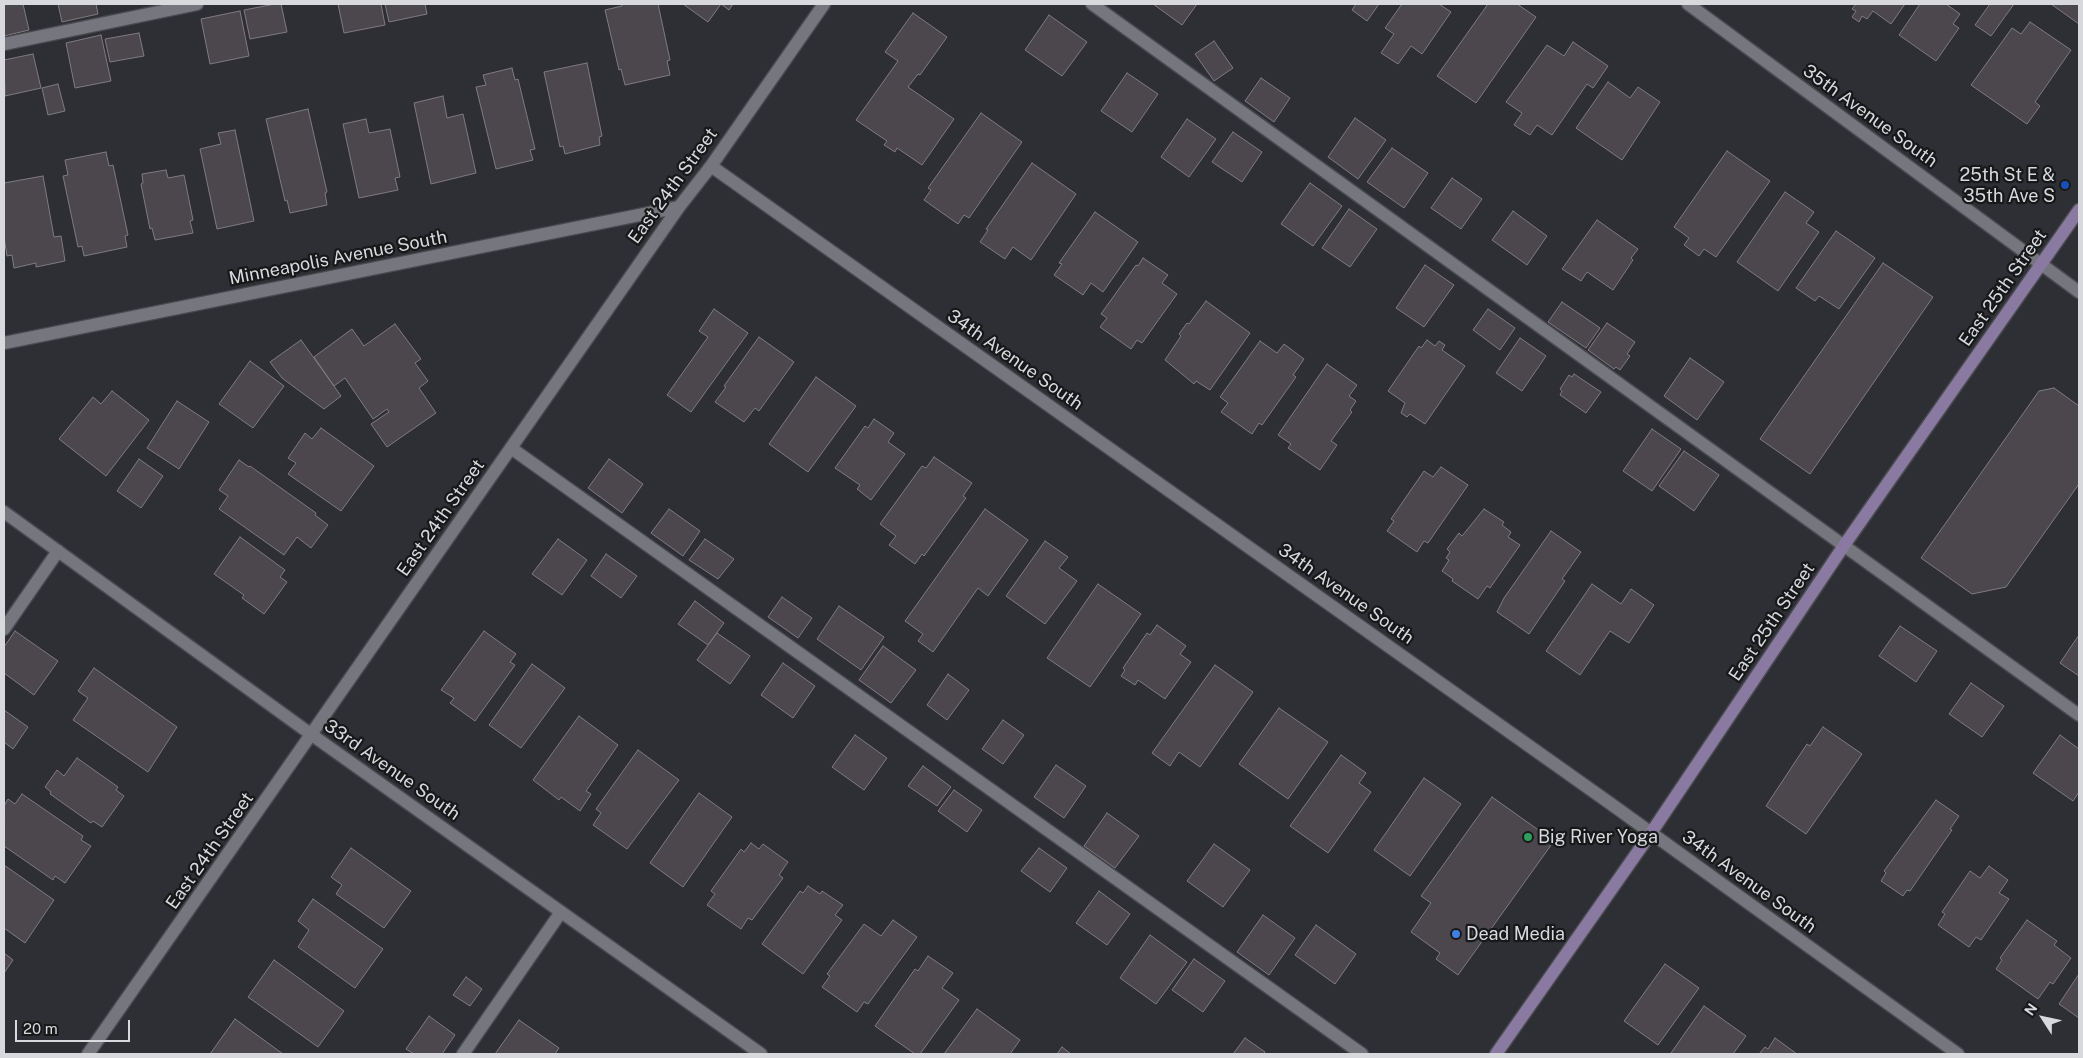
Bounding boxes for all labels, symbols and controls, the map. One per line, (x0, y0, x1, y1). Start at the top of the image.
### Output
street label: 35th Avenue South (1799, 60, 1941, 172)
street label: East 24th Street (624, 124, 722, 248)
place label: 25th St E & 35th Ave S (1960, 164, 2055, 206)
marker: 25th St E & 35th Ave S (2059, 179, 2071, 191)
street label: East 25th Street (1955, 225, 2051, 351)
street label: Minneapolis Avenue South (227, 226, 449, 290)
street label: 34th Avenue South (943, 305, 1087, 415)
street label: East 24th Street (393, 455, 489, 581)
street label: 34th Avenue South (1274, 539, 1418, 649)
street label: East 25th Street (1725, 559, 1819, 685)
street label: 33rd Avenue South (320, 715, 464, 825)
street label: East 24th Street (162, 788, 258, 914)
place label: Big River Yoga (1538, 826, 1658, 848)
street label: 34th Avenue South (1678, 826, 1820, 938)
marker: Big River Yoga (1522, 831, 1534, 843)
place label: Dead Media (1466, 923, 1565, 945)
marker: Dead Media (1450, 928, 1462, 940)
north arrow (2018, 993, 2068, 1043)
text: N (2021, 1000, 2040, 1018)
scale bar (18, 1010, 132, 1042)
text: 20 m (23, 1020, 58, 1037)

